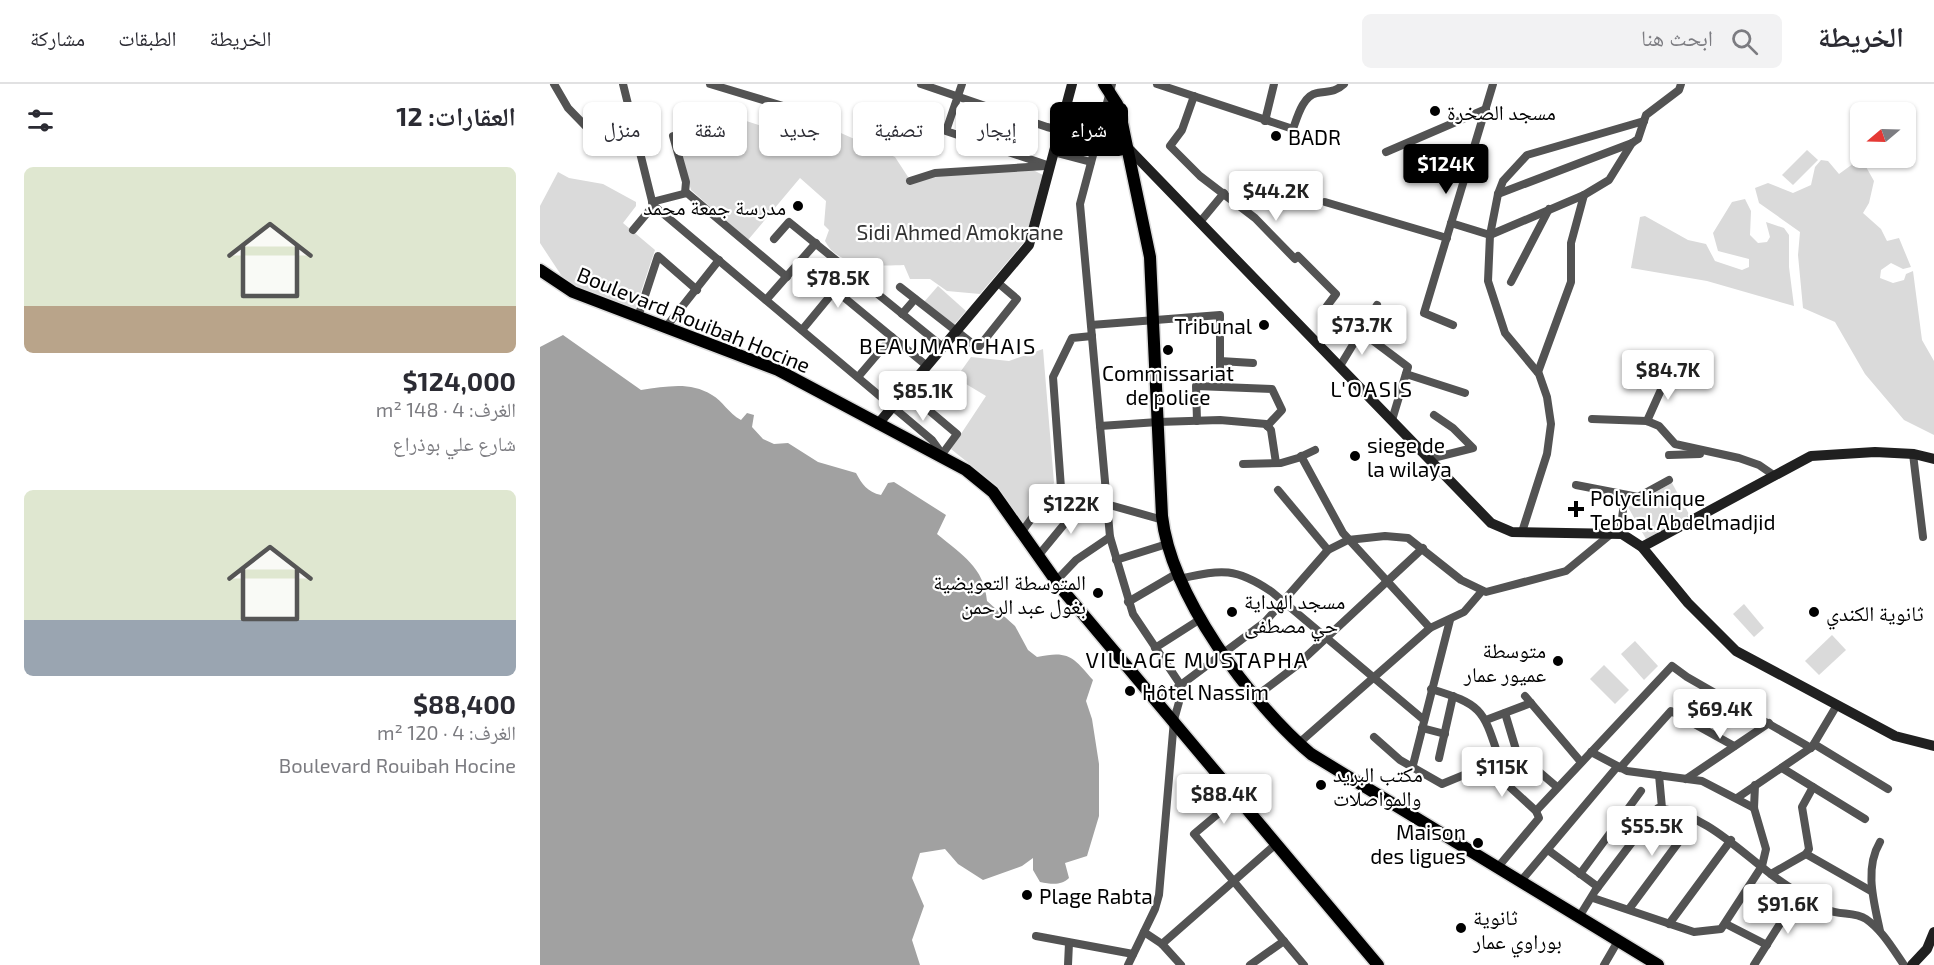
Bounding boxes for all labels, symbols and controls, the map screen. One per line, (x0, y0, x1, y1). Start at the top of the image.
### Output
search box (1362, 14, 1782, 68)
text: الخريطة (1818, 19, 1904, 53)
text: ابحث هنا (1641, 24, 1713, 50)
text: مشاركة (30, 25, 85, 50)
text: الطبقات (118, 25, 177, 50)
text: الخريطة (210, 25, 271, 50)
icon: search (1728, 25, 1761, 58)
place label: مسجد الصخرة (1447, 99, 1556, 124)
text: العقارات: 12 (396, 100, 516, 131)
chip: منزل (583, 102, 661, 156)
chip: شقة (673, 102, 747, 156)
chip: جديد (759, 102, 841, 156)
chip: تصفية (853, 102, 944, 156)
chip: إيجار (956, 102, 1038, 156)
chip: شراء (1050, 102, 1128, 156)
north arrow (1850, 102, 1916, 168)
map controls (1850, 102, 1916, 168)
icon: filters (24, 104, 57, 137)
marker: مسجد الصخرة (1428, 104, 1442, 118)
place label: BADR (1288, 124, 1341, 149)
marker: BADR (1269, 129, 1283, 143)
pin: $124K (1404, 144, 1488, 195)
text: $124K (1417, 151, 1475, 175)
pin: $44.2K (1227, 171, 1325, 222)
text: $44.2K (1243, 178, 1309, 202)
place label: مدرسة جمعة محمد (643, 194, 786, 219)
marker: مدرسة جمعة محمد (791, 199, 805, 213)
icon: home (216, 206, 324, 314)
park label: Sidi Ahmed Amokrane (856, 219, 1064, 244)
pin: $78.5K (789, 258, 887, 309)
street label: Boulevard Rouibah Hocine (574, 261, 814, 377)
text: $78.5K (806, 265, 870, 289)
pin: $73.7K (1313, 305, 1411, 356)
text: $73.7K (1332, 312, 1392, 336)
place label: Tribunal (1174, 313, 1253, 338)
marker: Tribunal (1257, 318, 1271, 332)
district label: BEAUMARCHAIS (859, 332, 1037, 358)
marker: Commissariat de police (1161, 343, 1175, 357)
pin: $84.7K (1619, 350, 1717, 401)
text: $84.7K (1636, 357, 1700, 381)
place label: Commissariat de police (1102, 360, 1234, 409)
text: $124,000 (403, 365, 516, 396)
pin: $85.1K (874, 371, 972, 422)
district label: L'OASIS (1330, 375, 1414, 401)
text: $85.1K (893, 378, 953, 402)
text: الغرف: 4 · 148 m² (376, 397, 516, 421)
text: شارع علي بوذراع (393, 431, 516, 455)
place label: siege de la wilaya (1367, 432, 1452, 481)
marker: siege de la wilaya (1348, 449, 1362, 463)
pin: $122K (1029, 484, 1113, 535)
place label: Polyclinique Tebbal Abdelmadjid (1590, 485, 1776, 535)
text: $122K (1043, 491, 1099, 515)
marker: Polyclinique Tebbal Abdelmadjid (1567, 500, 1585, 518)
icon: home (216, 529, 324, 637)
place label: المتوسطة التعويضية بغول عبد الرحمن (933, 569, 1086, 620)
marker: المتوسطة التعويضية بغول عبد الرحمن (1091, 586, 1105, 600)
place label: مسجد الهداية حي مصطفى (1244, 588, 1345, 642)
place label: ثانوية الكندي (1826, 600, 1924, 630)
marker: مسجد الهداية حي مصطفى (1225, 605, 1239, 619)
marker: ثانوية الكندي (1807, 605, 1821, 619)
place label: متوسطة عميور عمار (1463, 637, 1546, 686)
district label: VILLAGE MUSTAPHA (1085, 646, 1309, 672)
marker: متوسطة عميور عمار (1551, 654, 1565, 668)
place label: Hôtel Nassim (1142, 679, 1269, 704)
marker: Hôtel Nassim (1123, 684, 1137, 698)
text: $88,400 (413, 688, 516, 719)
pin: $69.4K (1671, 689, 1769, 740)
text: $69.4K (1687, 696, 1753, 720)
text: الغرف: 4 · 120 m² (377, 720, 516, 744)
pin: $115K (1460, 747, 1544, 798)
text: Boulevard Rouibah Hocine (279, 753, 516, 777)
text: $115K (1476, 754, 1528, 778)
place label: مكتب البريد والمواصلات (1333, 761, 1423, 810)
pin: $88.4K (1175, 774, 1273, 825)
marker: مكتب البريد والمواصلات (1314, 778, 1328, 792)
text: $88.4K (1191, 781, 1257, 805)
pin: $55.5K (1603, 806, 1701, 857)
text: $55.5K (1621, 813, 1683, 837)
place label: Maison des ligues (1370, 819, 1466, 868)
marker: Maison des ligues (1471, 836, 1485, 850)
place label: Plage Rabta (1039, 883, 1153, 908)
pin: $91.6K (1739, 884, 1837, 935)
marker: Plage Rabta (1020, 888, 1034, 902)
text: $91.6K (1757, 891, 1819, 915)
place label: ثانوية بوراوي عمار (1472, 904, 1562, 958)
marker: ثانوية بوراوي عمار (1454, 921, 1468, 935)

